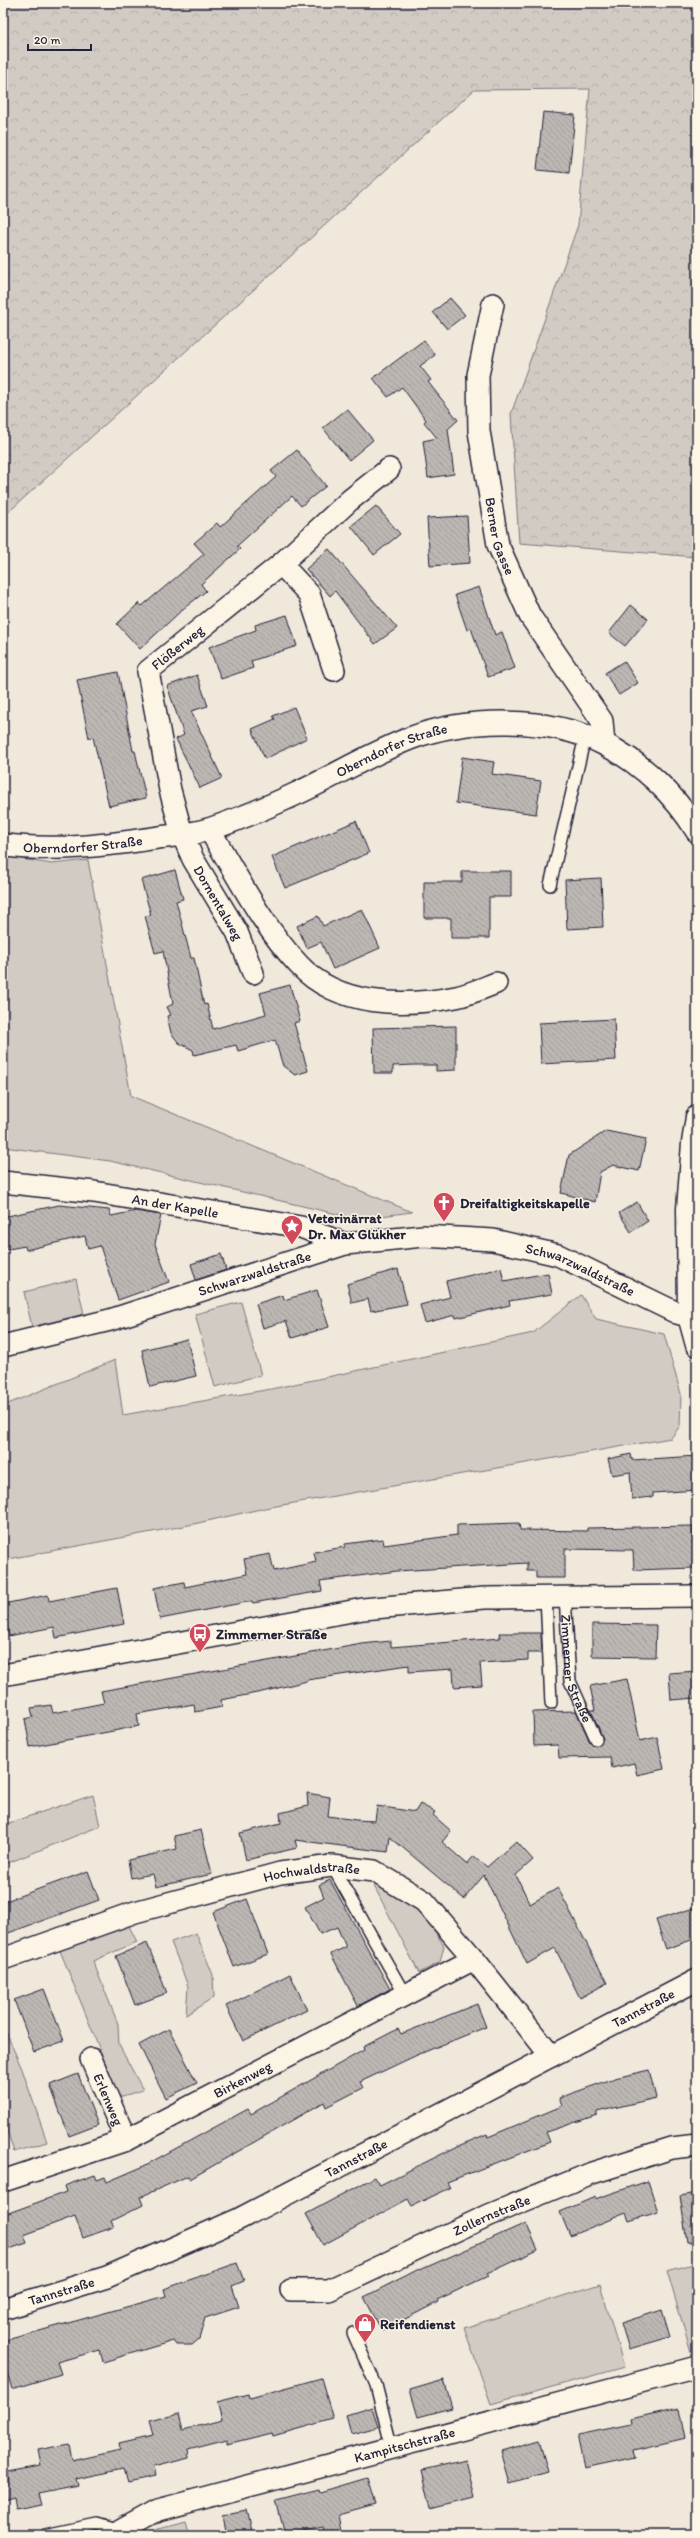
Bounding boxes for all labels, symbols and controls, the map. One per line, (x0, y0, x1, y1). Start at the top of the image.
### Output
scale bar (28, 26, 91, 52)
text: 20 m (34, 33, 61, 47)
street label: Berner Gasse (482, 496, 519, 578)
street label: Flößerweg (148, 621, 208, 673)
street label: Oberndorfer Straße (333, 720, 449, 781)
street label: Oberndorfer Straße (23, 831, 144, 856)
street label: Dornentalweg (190, 862, 247, 944)
street label: An der Kapelle (131, 1190, 220, 1221)
church icon: Dreifaltigkeitskapelle (431, 1190, 457, 1223)
place label: Dreifaltigkeitskapelle (460, 1195, 590, 1212)
place label: Veterinärrat Dr. Max Glükher (308, 1210, 406, 1243)
place icon: Veterinärrat Dr. Max Glükher (279, 1213, 305, 1246)
street label: Schwarzwaldstraße (524, 1239, 638, 1300)
street label: Schwarzwaldstraße (196, 1247, 313, 1299)
street label: Zimmerner Straße (558, 1614, 596, 1725)
bus stop icon: Zimmerner Straße (187, 1621, 213, 1654)
place label: Zimmerner Straße (216, 1626, 327, 1643)
street label: Hochwaldstraße (261, 1858, 361, 1886)
street label: Tannstraße (609, 1985, 678, 2031)
street label: Birkenweg (210, 2057, 275, 2102)
street label: Erlenweg (90, 2071, 128, 2129)
street label: Tannstraße (322, 2134, 390, 2181)
street label: Zollernstraße (450, 2191, 533, 2239)
street label: Tannstraße (26, 2273, 97, 2309)
shop icon: Reifendienst (352, 2311, 378, 2344)
place label: Reifendienst (380, 2316, 456, 2333)
street label: Kampitschstraße (352, 2423, 457, 2466)

